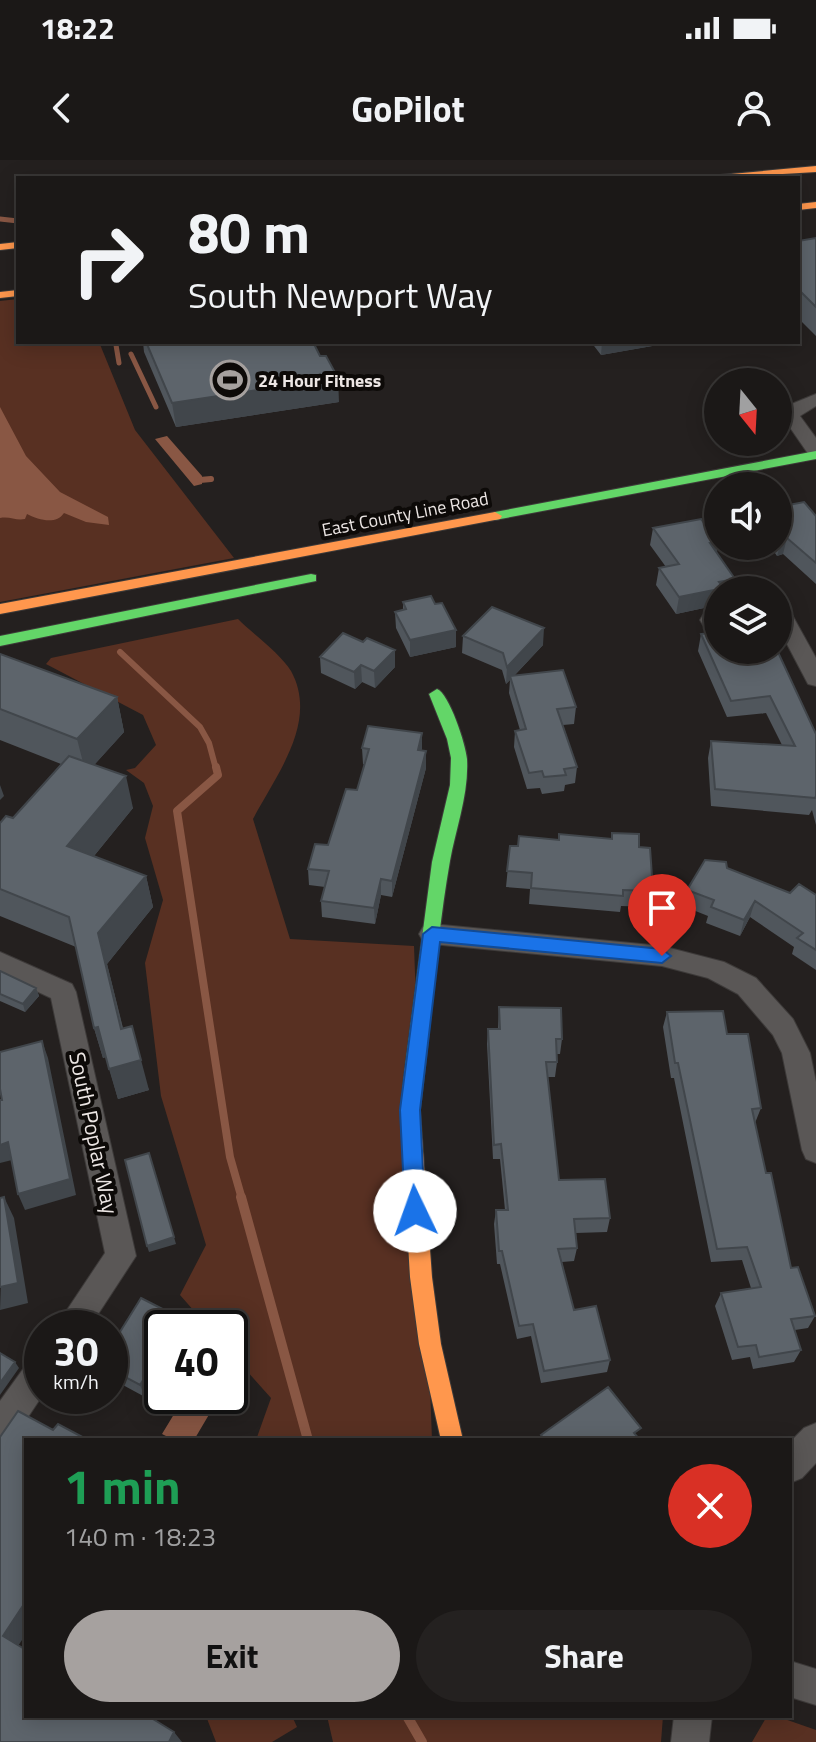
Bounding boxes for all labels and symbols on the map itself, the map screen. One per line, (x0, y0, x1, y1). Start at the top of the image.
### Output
sports icon: 24 Hour Fitness (209, 359, 251, 401)
place label: 24 Hour Fitness (258, 367, 381, 394)
north arrow (704, 368, 792, 456)
street label: East County Line Road (319, 485, 491, 543)
pin (628, 874, 696, 956)
street label: South Poplar Way (60, 1049, 128, 1218)
position arrow (373, 1169, 457, 1253)
speed limit sign: 40 (144, 1310, 248, 1414)

